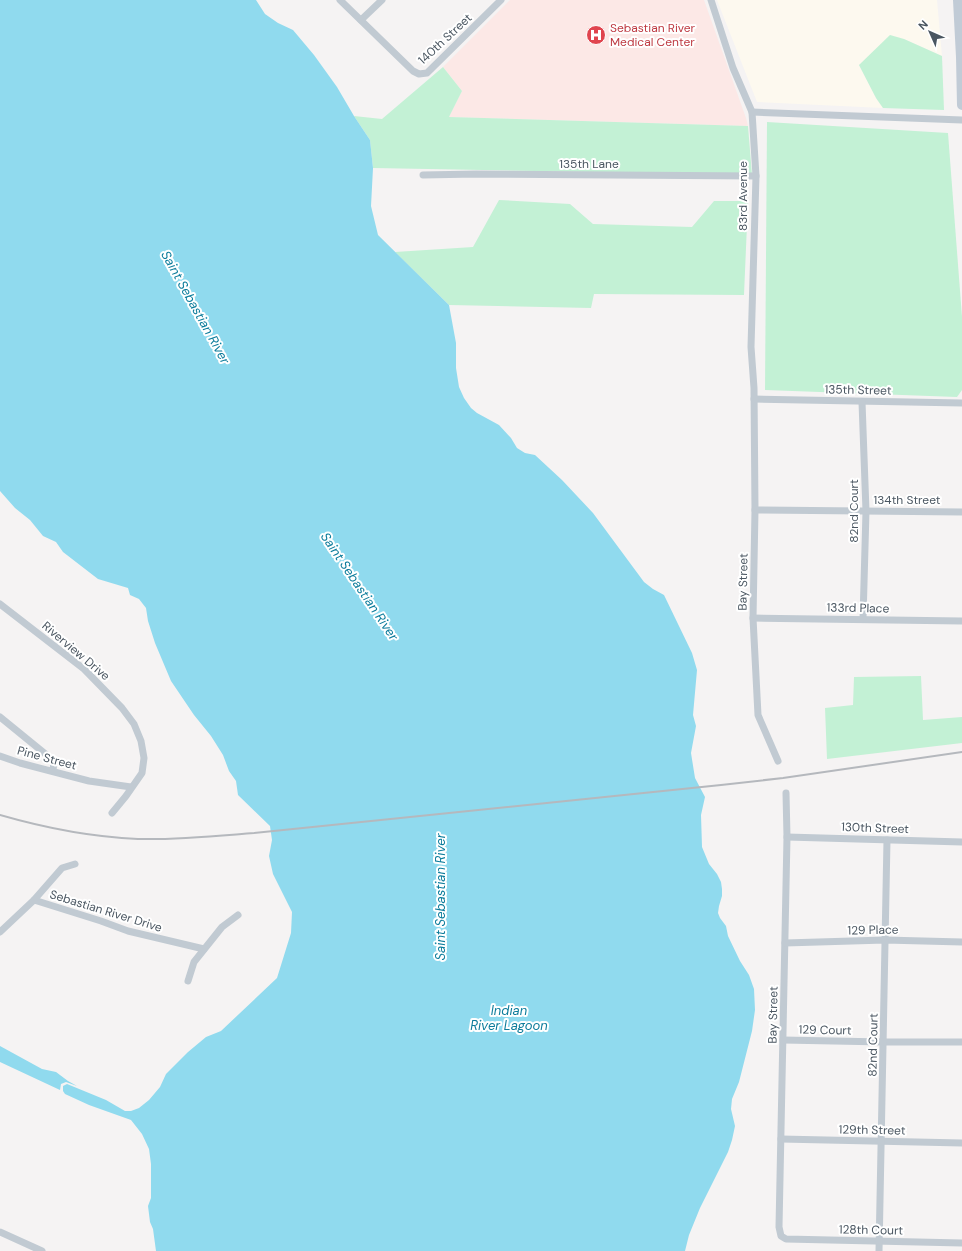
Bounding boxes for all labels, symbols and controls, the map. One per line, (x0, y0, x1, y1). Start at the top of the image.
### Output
street label: 140th Street (415, 10, 476, 68)
north arrow (910, 12, 950, 52)
text: N (915, 17, 931, 33)
place label: Sebastian River Medical Center (610, 20, 696, 50)
hospital icon: Sebastian River Medical Center (585, 24, 607, 46)
street label: 135th Lane (559, 156, 619, 172)
street label: 83rd Avenue (735, 161, 751, 231)
water label: Saint Sebastian River (157, 248, 234, 368)
street label: 135th Street (824, 381, 892, 399)
street label: 82nd Court (846, 479, 862, 543)
street label: 134th Street (874, 492, 941, 508)
water label: Saint Sebastian River (317, 529, 403, 645)
street label: Bay Street (734, 553, 752, 611)
street label: 133rd Place (827, 599, 890, 617)
street label: Riverview Drive (39, 618, 113, 684)
street label: Pine Street (16, 742, 79, 774)
street label: 130th Street (841, 819, 909, 837)
water label: Saint Sebastian River (432, 832, 449, 961)
street label: Sebastian River Drive (48, 886, 164, 936)
street label: 129 Place (847, 922, 899, 938)
street label: Bay Street (764, 986, 782, 1044)
water label: Indian River Lagoon (470, 1002, 548, 1034)
street label: 82nd Court (864, 1013, 882, 1077)
street label: 129 Court (798, 1022, 852, 1038)
street label: 129th Street (838, 1121, 906, 1139)
street label: 128th Court (839, 1221, 904, 1239)

